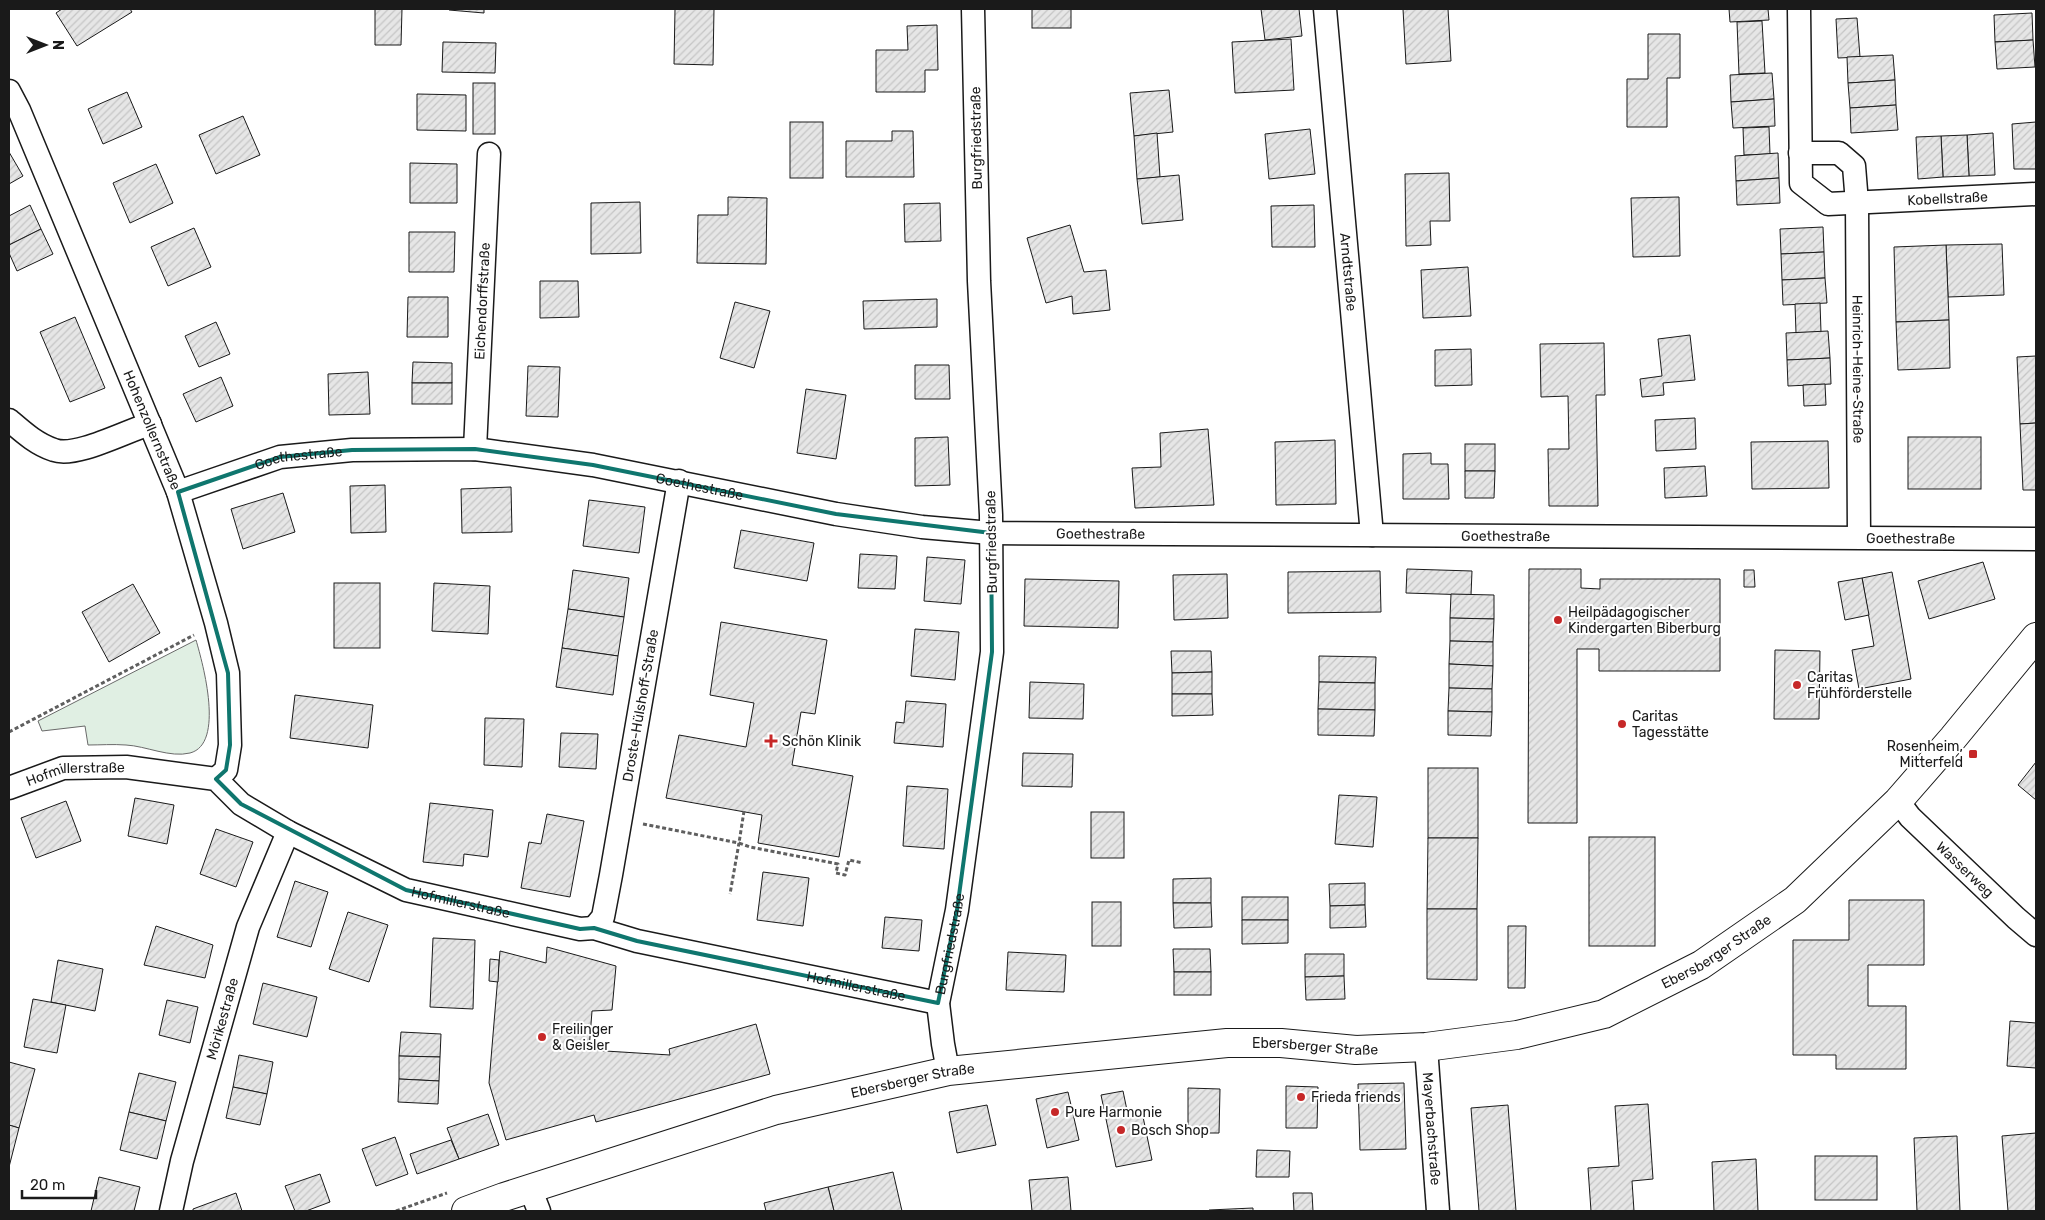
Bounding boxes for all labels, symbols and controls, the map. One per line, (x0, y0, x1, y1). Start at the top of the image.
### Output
north arrow (20, 20, 70, 70)
text: N (49, 40, 66, 50)
street label: Burgfriedstraße (967, 86, 986, 190)
street label: Kobellstraße (1907, 188, 1989, 209)
street label: Arndtstraße (1336, 232, 1360, 312)
street label: Eichendorffstraße (471, 242, 494, 360)
street label: Heinrich-Heine-Straße (1849, 295, 1866, 444)
street label: Hohenzollernstraße (119, 368, 184, 493)
street label: Goethestraße (253, 443, 343, 474)
street label: Goethestraße (654, 470, 745, 504)
street label: Burgfriedstraße (982, 490, 1001, 594)
street label: Goethestraße (1056, 525, 1145, 543)
street label: Goethestraße (1461, 528, 1550, 545)
street label: Goethestraße (1866, 530, 1955, 548)
place label: Heilpädagogischer Kindergarten Biberburg (1568, 604, 1721, 637)
marker: Heilpädagogischer Kindergarten Biberburg (1552, 614, 1564, 626)
street label: Droste-Hülshoff-Straße (619, 628, 662, 783)
place label: Caritas Frühförderstelle (1807, 669, 1912, 702)
marker: Caritas Frühförderstelle (1791, 679, 1803, 691)
place label: Caritas Tagesstätte (1632, 708, 1709, 741)
marker: Caritas Tagesstätte (1616, 718, 1628, 730)
place label: Schön Klinik (782, 733, 862, 750)
marker: Schön Klinik (764, 734, 778, 748)
place label: Rosenheim, Mitterfeld (1887, 738, 1963, 771)
marker: Rosenheim, Mitterfeld (1967, 748, 1979, 760)
street label: Hofmillerstraße (24, 759, 125, 790)
street label: Wasserweg (1932, 838, 1997, 901)
street label: Hofmillerstraße (410, 883, 512, 922)
street label: Burgfriedstraße (932, 892, 968, 996)
street label: Ebersberger Straße (1659, 911, 1775, 993)
street label: Hofmillerstraße (805, 968, 907, 1005)
street label: Mörikestraße (203, 976, 242, 1062)
place label: Freilinger & Geisler (552, 1021, 614, 1054)
marker: Freilinger & Geisler (536, 1031, 548, 1043)
street label: Ebersberger Straße (1252, 1035, 1379, 1059)
street label: Ebersberger Straße (849, 1060, 976, 1102)
street label: Mayerbachstraße (1419, 1072, 1444, 1186)
place label: Frieda friends (1311, 1089, 1401, 1106)
marker: Frieda friends (1295, 1091, 1307, 1103)
place label: Pure Harmonie (1065, 1104, 1162, 1121)
marker: Pure Harmonie (1049, 1106, 1061, 1118)
place label: Bosch Shop (1131, 1122, 1209, 1139)
marker: Bosch Shop (1115, 1124, 1127, 1136)
scale bar (22, 1168, 96, 1200)
text: 20 m (30, 1176, 65, 1194)

